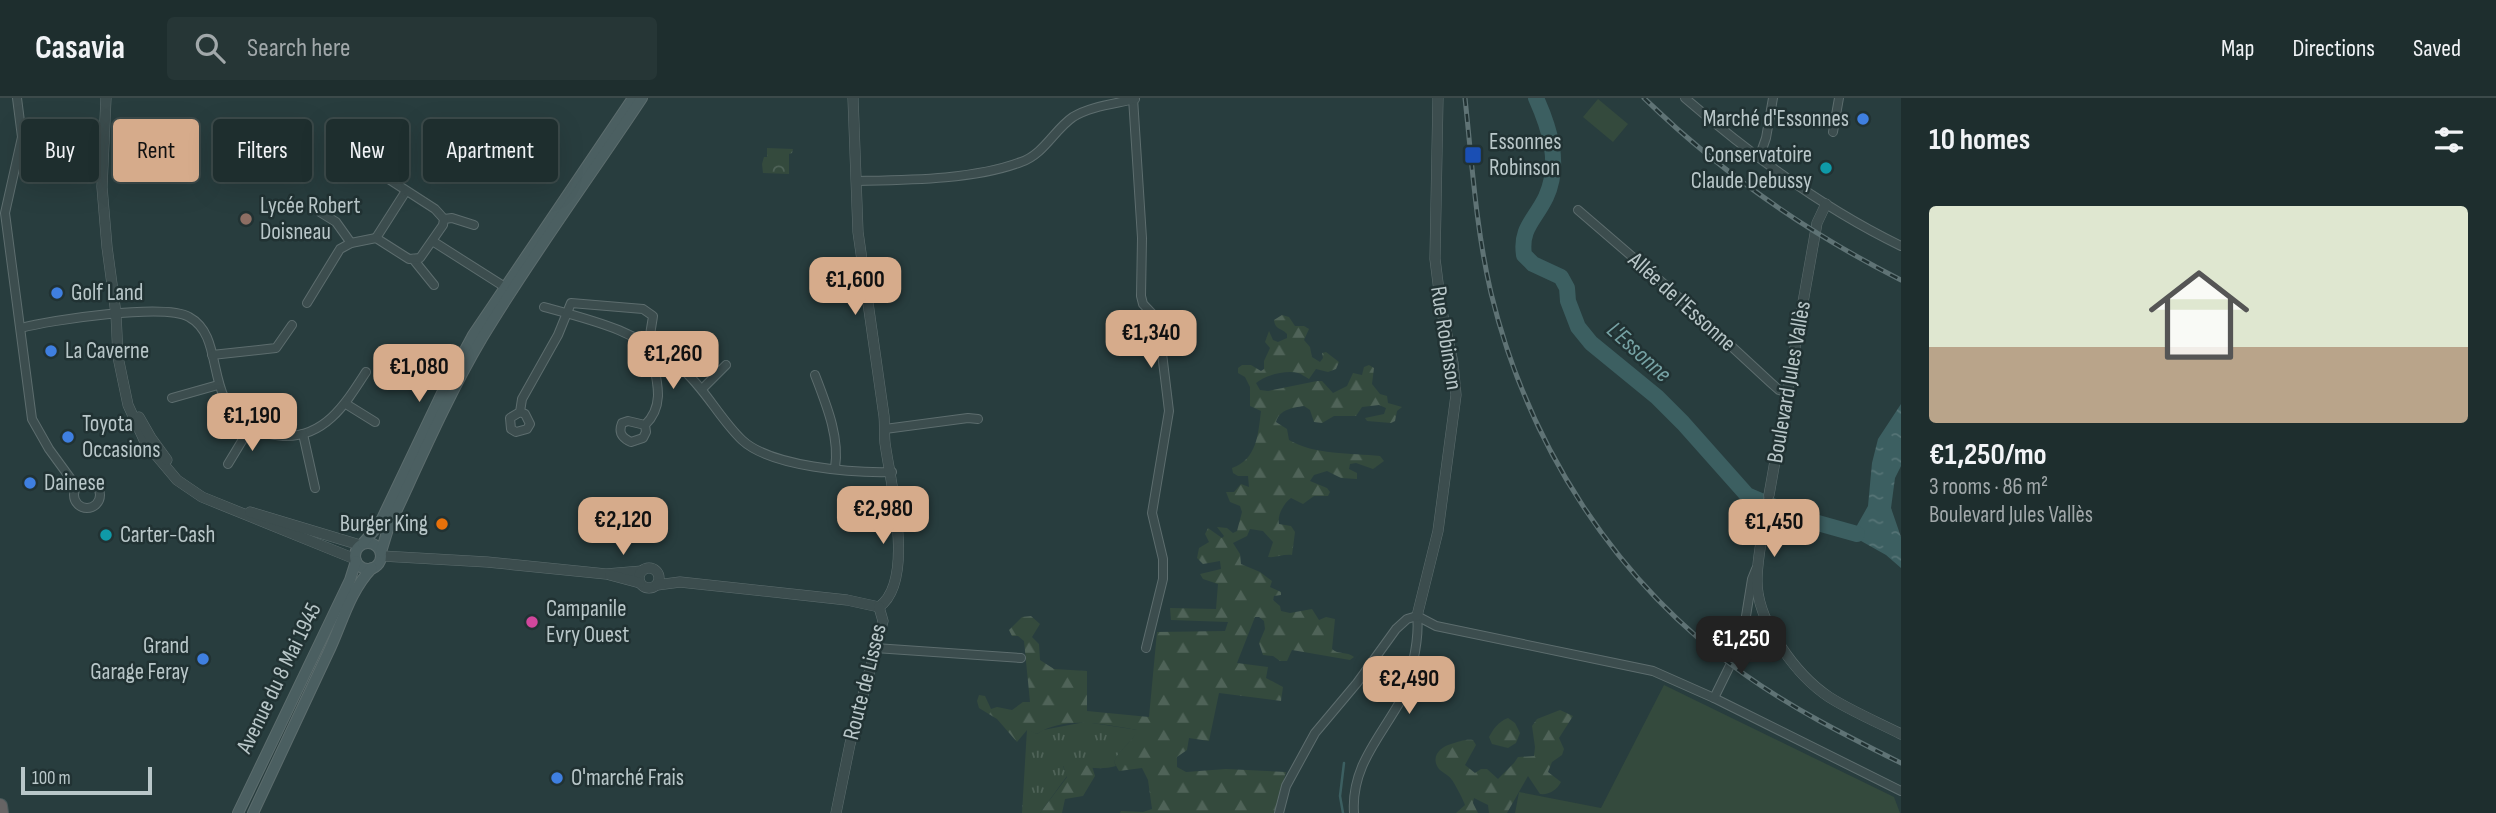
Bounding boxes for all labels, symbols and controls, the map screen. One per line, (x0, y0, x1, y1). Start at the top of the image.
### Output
search box (167, 17, 657, 80)
text: Casavia (35, 28, 125, 68)
icon: search (191, 29, 229, 67)
text: Search here (247, 33, 350, 64)
text: Map (2221, 34, 2254, 63)
text: Directions (2292, 34, 2375, 63)
text: Saved (2413, 34, 2461, 63)
place label: Marché d'Essonnes (1703, 105, 1849, 133)
marker: Marché d'Essonnes (1855, 111, 1871, 127)
chip: Buy (21, 119, 99, 182)
chip: Rent (113, 119, 199, 182)
chip: Filters (213, 119, 312, 182)
chip: New (326, 119, 409, 182)
chip: Apartment (423, 119, 558, 182)
icon: filters (2430, 121, 2468, 159)
text: 10 homes (1929, 122, 2030, 158)
place label: Essonnes Robinson (1489, 128, 1561, 182)
place label: Conservatoire Claude Debussy (1691, 141, 1812, 195)
marker: Essonnes Robinson (1463, 145, 1483, 165)
marker: Conservatoire Claude Debussy (1818, 160, 1834, 176)
place label: Lycée Robert Doisneau (260, 192, 361, 246)
marker: Lycée Robert Doisneau (238, 211, 254, 227)
street label: Allée de l'Essonne (1622, 246, 1742, 358)
icon: home (2136, 252, 2262, 378)
pin: €1,600 (798, 258, 912, 317)
text: €1,600 (825, 266, 885, 294)
place label: Golf Land (71, 279, 143, 307)
street label: Rue Robinson (1424, 284, 1468, 392)
marker: Golf Land (49, 285, 65, 301)
street label: Boulevard Jules Vallès (1761, 299, 1817, 465)
pin: €1,340 (1094, 310, 1208, 370)
water label: L'Essonne (1601, 316, 1677, 388)
text: €1,340 (1122, 319, 1180, 347)
pin: €1,260 (616, 331, 730, 391)
place label: La Caverne (65, 337, 149, 365)
text: €1,260 (644, 340, 702, 368)
marker: La Caverne (43, 343, 59, 359)
pin: €1,080 (362, 344, 476, 404)
text: €1,080 (389, 353, 449, 381)
pin: €1,190 (195, 394, 309, 453)
text: €1,190 (223, 402, 281, 430)
place label: Toyota Occasions (82, 410, 160, 464)
marker: Toyota Occasions (60, 429, 76, 445)
text: €1,250/mo (1929, 437, 2047, 473)
place label: Dainese (44, 469, 105, 497)
text: 3 rooms · 86 m² (1929, 473, 2048, 501)
marker: Dainese (22, 475, 38, 491)
pin: €2,980 (826, 486, 940, 546)
text: €2,980 (853, 495, 913, 523)
pin: €2,120 (566, 498, 680, 557)
pin: €1,450 (1717, 500, 1831, 559)
text: Boulevard Jules Vallès (1929, 501, 2093, 529)
text: €2,120 (594, 506, 652, 534)
text: €1,450 (1745, 508, 1803, 536)
place label: Burger King (340, 510, 428, 538)
marker: Burger King (434, 516, 450, 532)
place label: Carter-Cash (120, 521, 215, 549)
marker: Carter-Cash (98, 527, 114, 543)
place label: Campanile Evry Ouest (546, 595, 629, 649)
street label: Avenue du 8 Mai 1945 (230, 598, 328, 759)
marker: Campanile Evry Ouest (524, 614, 540, 630)
pin: €1,250 (1684, 616, 1798, 676)
street label: Route de Lisses (837, 621, 893, 743)
text: €1,250 (1712, 625, 1770, 653)
place label: Grand Garage Feray (90, 632, 189, 686)
marker: Grand Garage Feray (195, 651, 211, 667)
pin: €2,490 (1352, 656, 1466, 716)
text: €2,490 (1379, 665, 1439, 693)
scale bar (21, 764, 152, 796)
place label: O'marché Frais (571, 764, 684, 792)
text: 100 m (32, 767, 71, 790)
marker: O'marché Frais (549, 770, 565, 786)

